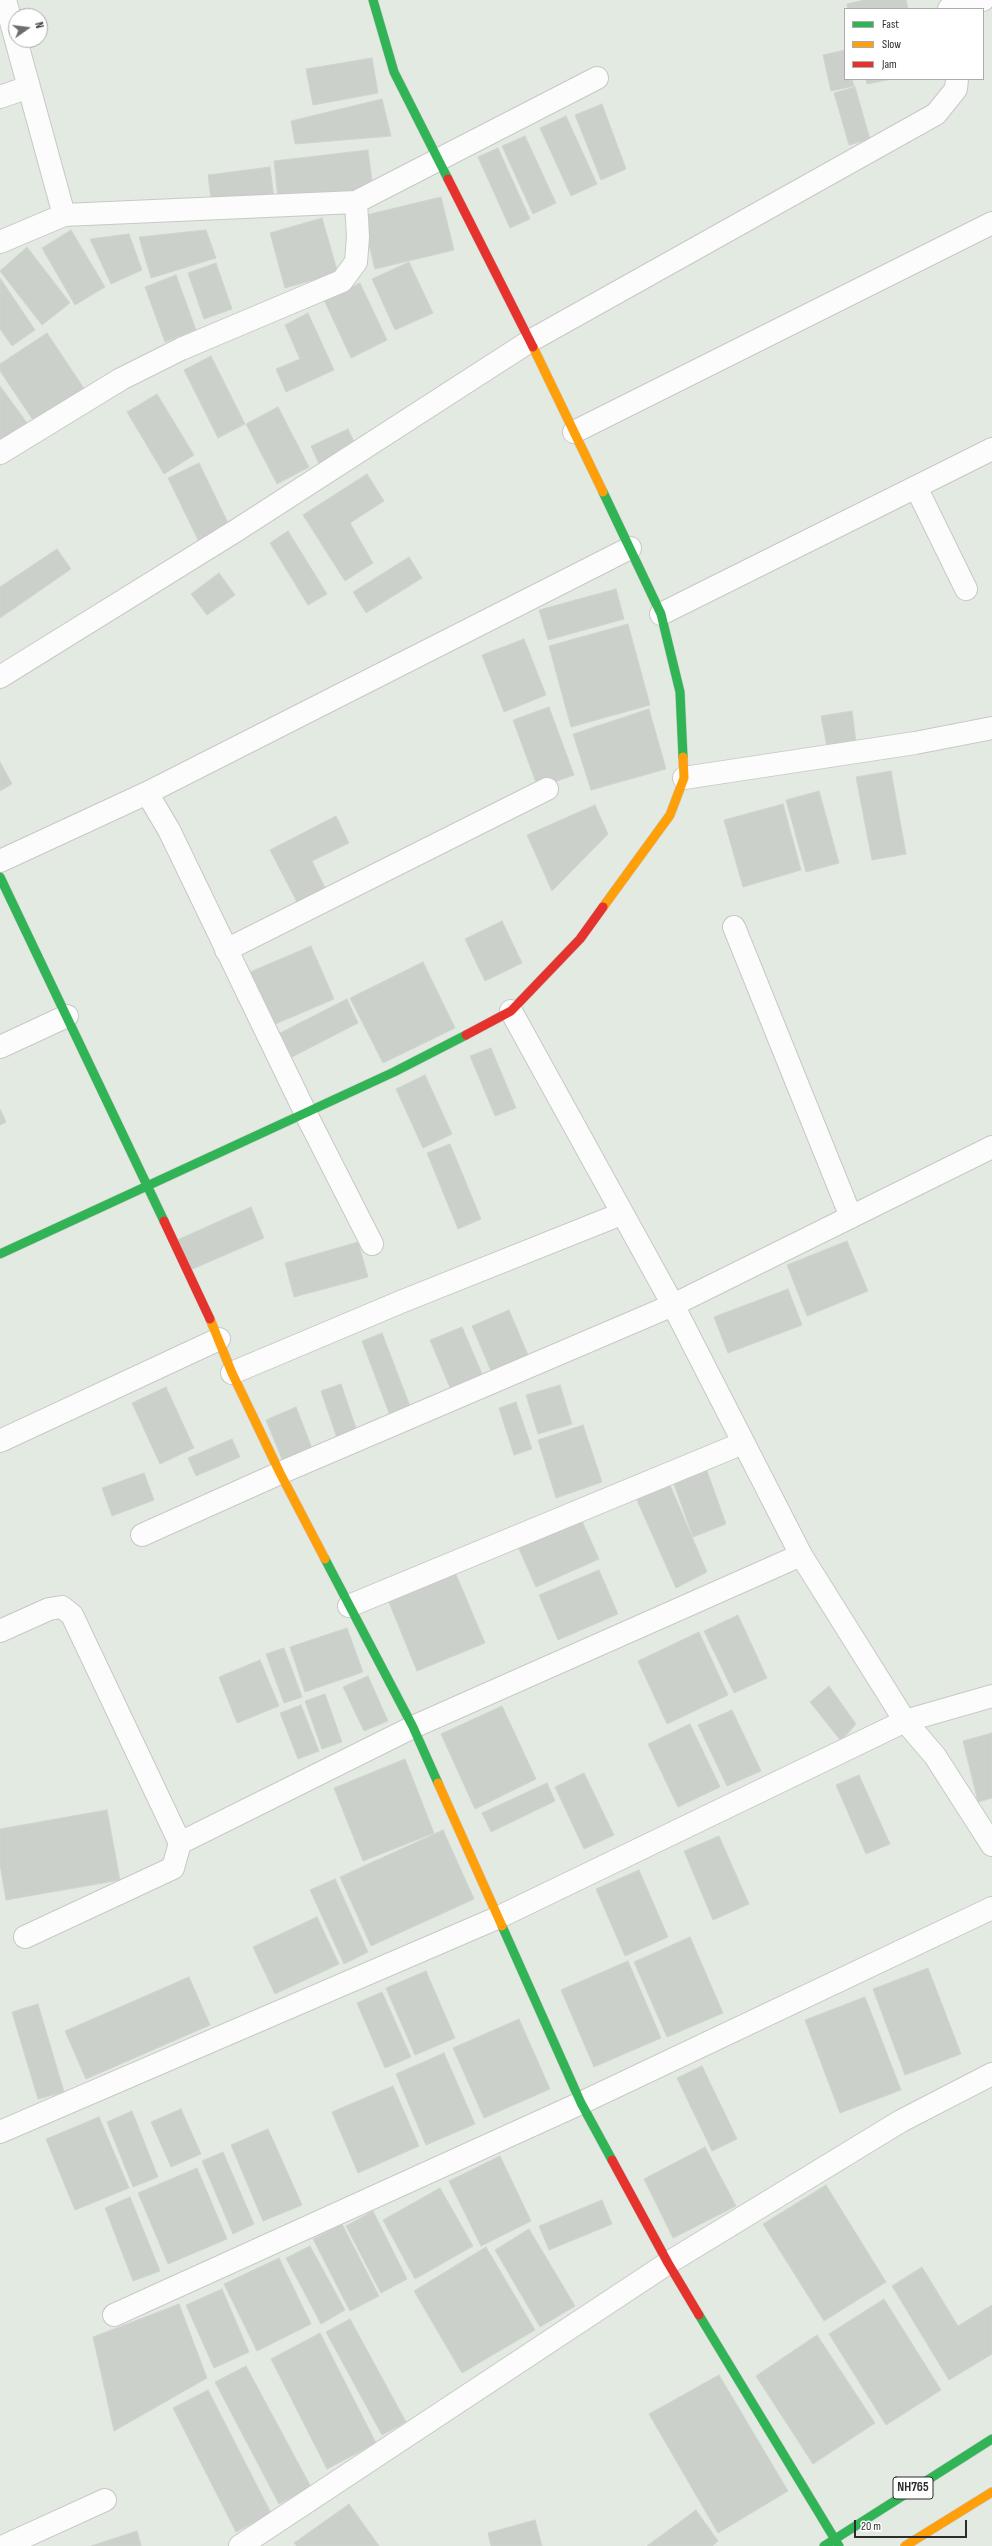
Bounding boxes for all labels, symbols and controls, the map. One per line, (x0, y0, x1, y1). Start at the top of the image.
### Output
north arrow (8, 8, 48, 48)
legend (844, 8, 984, 80)
text: Fast (882, 17, 899, 32)
text: N (32, 21, 46, 30)
text: Slow (882, 37, 901, 52)
text: Jam (882, 57, 897, 72)
road number: NH765 (893, 2477, 933, 2499)
scale bar (856, 2512, 969, 2538)
text: 20 m (861, 2519, 881, 2534)

